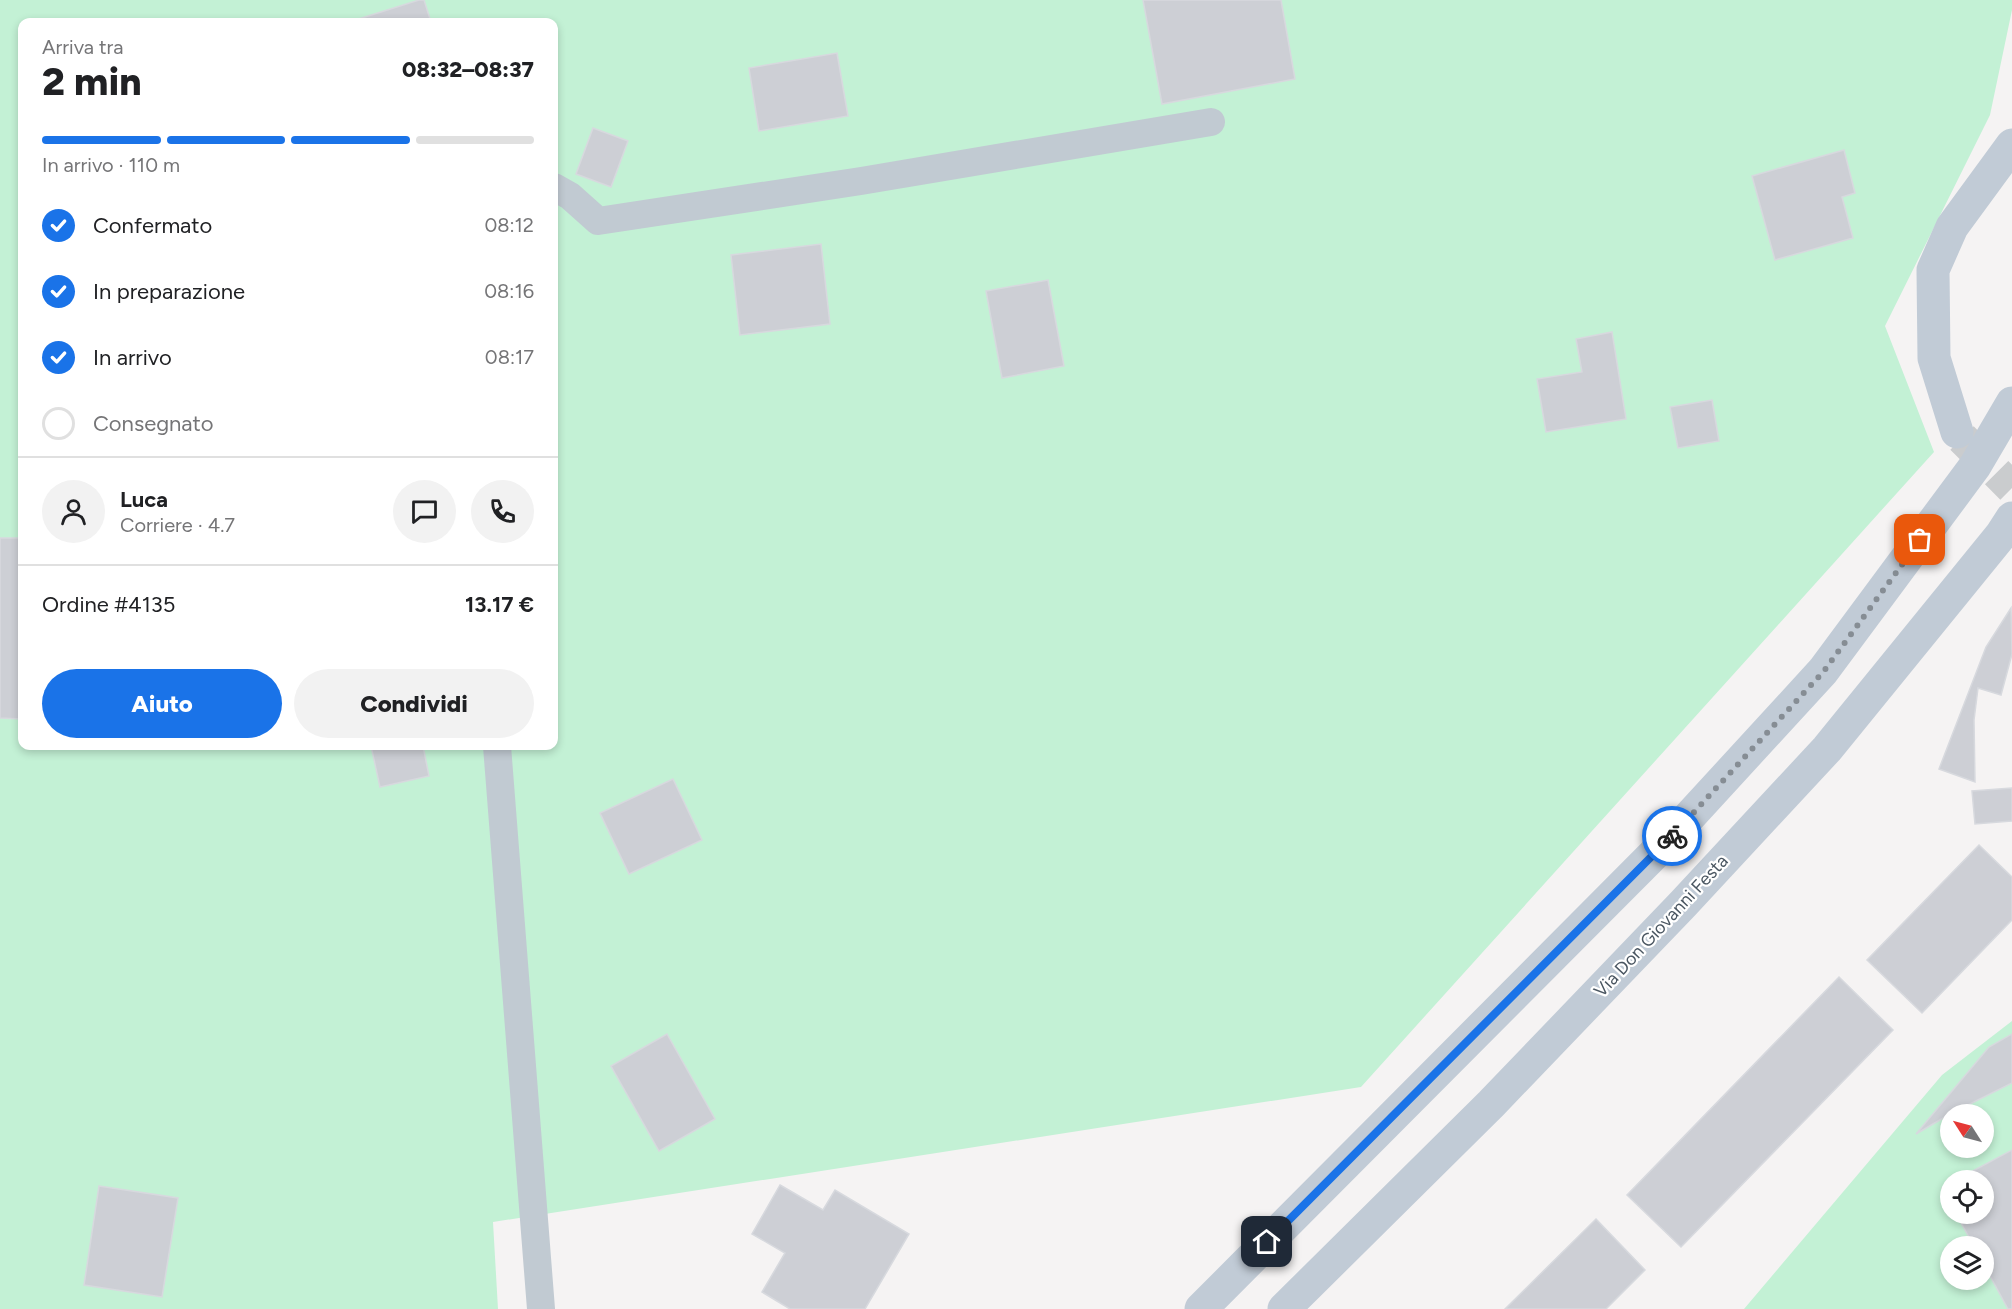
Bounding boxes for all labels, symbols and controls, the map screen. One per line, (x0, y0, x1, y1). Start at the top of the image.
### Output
text: Arriva tra (42, 35, 124, 59)
text: 08:32–08:37 (402, 56, 534, 83)
text: 2 min (42, 58, 142, 105)
text: In arrivo · 110 m (42, 153, 180, 177)
icon: check (42, 209, 75, 242)
text: Confermato (93, 212, 212, 239)
text: 08:12 (484, 213, 534, 237)
icon: check (42, 275, 75, 308)
text: In preparazione (93, 278, 245, 305)
text: 08:16 (484, 279, 534, 303)
icon: check (42, 341, 75, 374)
text: In arrivo (93, 344, 172, 371)
text: 08:17 (485, 345, 534, 369)
text: Consegnato (93, 410, 214, 437)
button: person (42, 480, 105, 543)
button: chat (393, 480, 456, 543)
button: phone (471, 480, 534, 543)
text: Luca (120, 486, 168, 513)
text: Corriere · 4.7 (120, 513, 235, 537)
pin (1894, 514, 1945, 565)
icon: bag (1903, 523, 1936, 556)
text: Ordine #4135 (42, 591, 175, 618)
text: 13.17 € (465, 591, 534, 618)
button: Aiuto (42, 669, 282, 738)
button: Condividi (294, 669, 534, 738)
courier (1642, 806, 1702, 866)
icon: bike (1656, 820, 1689, 853)
street label: Via Don Giovanni Festa (1589, 850, 1733, 1002)
north arrow (1940, 1104, 1994, 1158)
map controls (1940, 1104, 1994, 1290)
button: locate (1940, 1170, 1994, 1224)
pin (1241, 1216, 1292, 1267)
icon: home (1250, 1225, 1283, 1258)
button: layers (1940, 1236, 1994, 1290)

